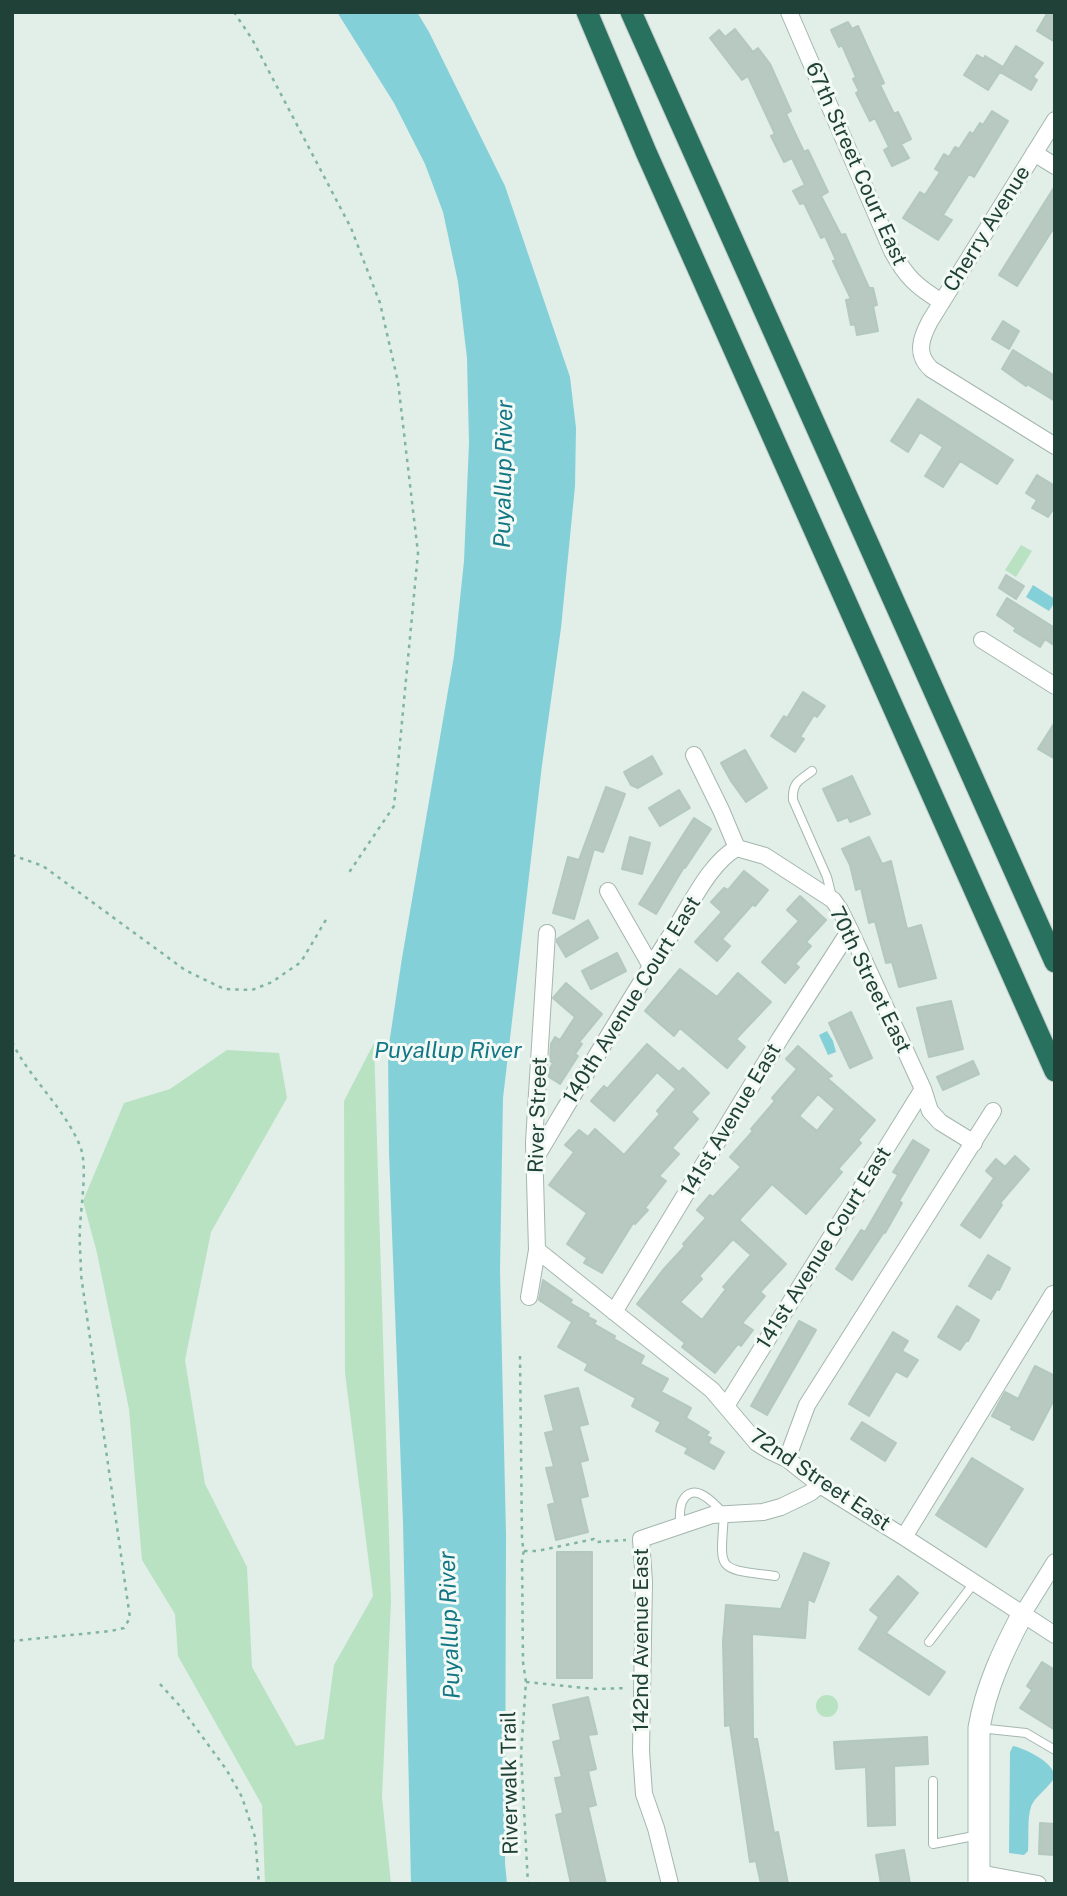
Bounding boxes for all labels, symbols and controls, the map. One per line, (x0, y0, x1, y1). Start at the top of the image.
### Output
street label: 67th Street Court East (800, 58, 912, 270)
street label: Cherry Avenue (938, 161, 1036, 297)
water label: Puyallup River (489, 400, 519, 548)
street label: 140th Avenue Court East (558, 892, 706, 1108)
street label: 70th Street East (824, 903, 916, 1057)
water label: Puyallup River (374, 1037, 522, 1065)
street label: 141st Avenue East (675, 1039, 787, 1201)
street label: River Street (523, 1056, 553, 1174)
street label: 141st Avenue Court East (751, 1142, 897, 1354)
street label: 72nd Street East (745, 1424, 895, 1536)
street label: 142nd Avenue East (629, 1548, 655, 1732)
water label: Puyallup River (434, 1551, 466, 1699)
street label: Riverwalk Trail (496, 1711, 524, 1855)

